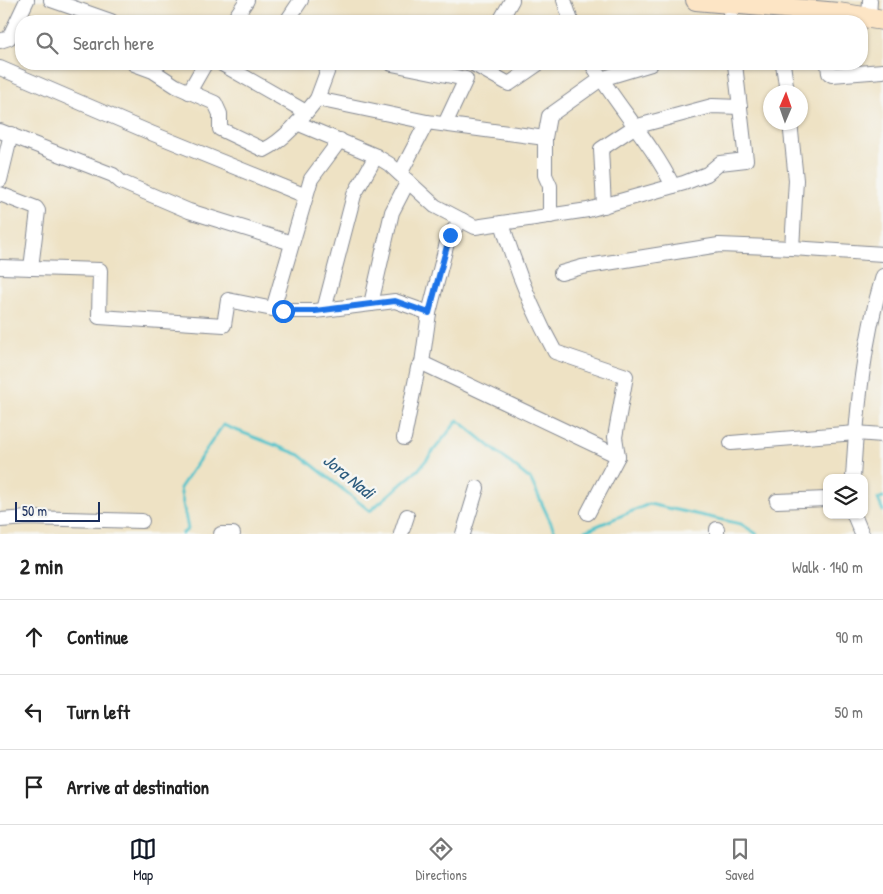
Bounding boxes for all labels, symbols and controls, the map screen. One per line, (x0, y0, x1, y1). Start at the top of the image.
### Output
search box (15, 15, 868, 70)
icon: search (33, 29, 61, 57)
text: Search here (73, 30, 154, 56)
north arrow (763, 85, 808, 130)
route end (439, 224, 462, 247)
route start (272, 300, 295, 323)
water label: Jora Nadi (318, 447, 382, 506)
map controls (823, 474, 868, 519)
button: layers (823, 474, 868, 519)
scale bar (15, 499, 100, 522)
text: 50 m (22, 501, 47, 520)
text: 2 min (20, 552, 63, 581)
text: Walk · 140 m (792, 556, 863, 578)
icon: ahead (20, 623, 48, 651)
text: Continue (67, 624, 128, 650)
text: 90 m (835, 626, 863, 648)
icon: left (20, 698, 48, 726)
text: Turn left (67, 699, 130, 725)
text: 50 m (835, 701, 863, 723)
icon: arrive (20, 773, 48, 801)
text: Arrive at destination (67, 774, 209, 800)
tab: Map (129, 835, 157, 884)
tab: Directions (415, 835, 467, 884)
tab: Saved (725, 835, 754, 884)

